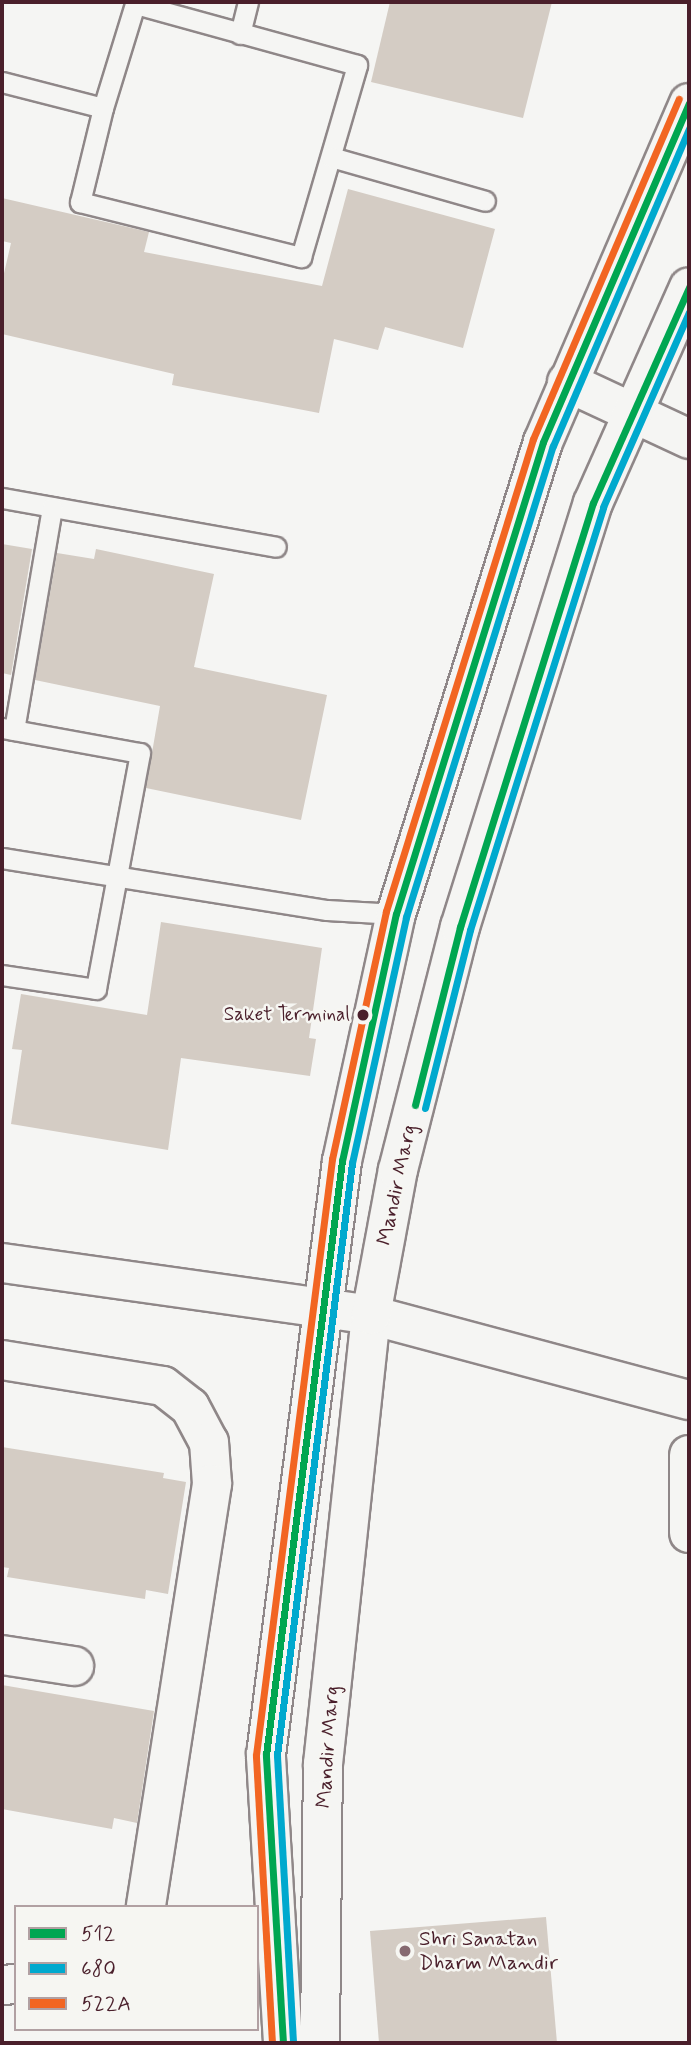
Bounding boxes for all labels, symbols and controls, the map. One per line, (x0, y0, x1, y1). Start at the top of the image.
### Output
place label: Saket Terminal (221, 1004, 350, 1026)
marker: Saket Terminal (356, 1008, 370, 1022)
street label: Mandir Marg (372, 1124, 422, 1246)
street label: Mandir Marg (311, 1686, 345, 1808)
legend (14, 1905, 259, 2031)
text: 512 (81, 1920, 115, 1948)
place label: Shri Sanatan Dharm Mandir (419, 1926, 554, 1976)
marker: Shri Sanatan Dharm Mandir (397, 1943, 413, 1959)
text: 680 (81, 1955, 116, 1983)
text: 522A (81, 1990, 131, 2018)

